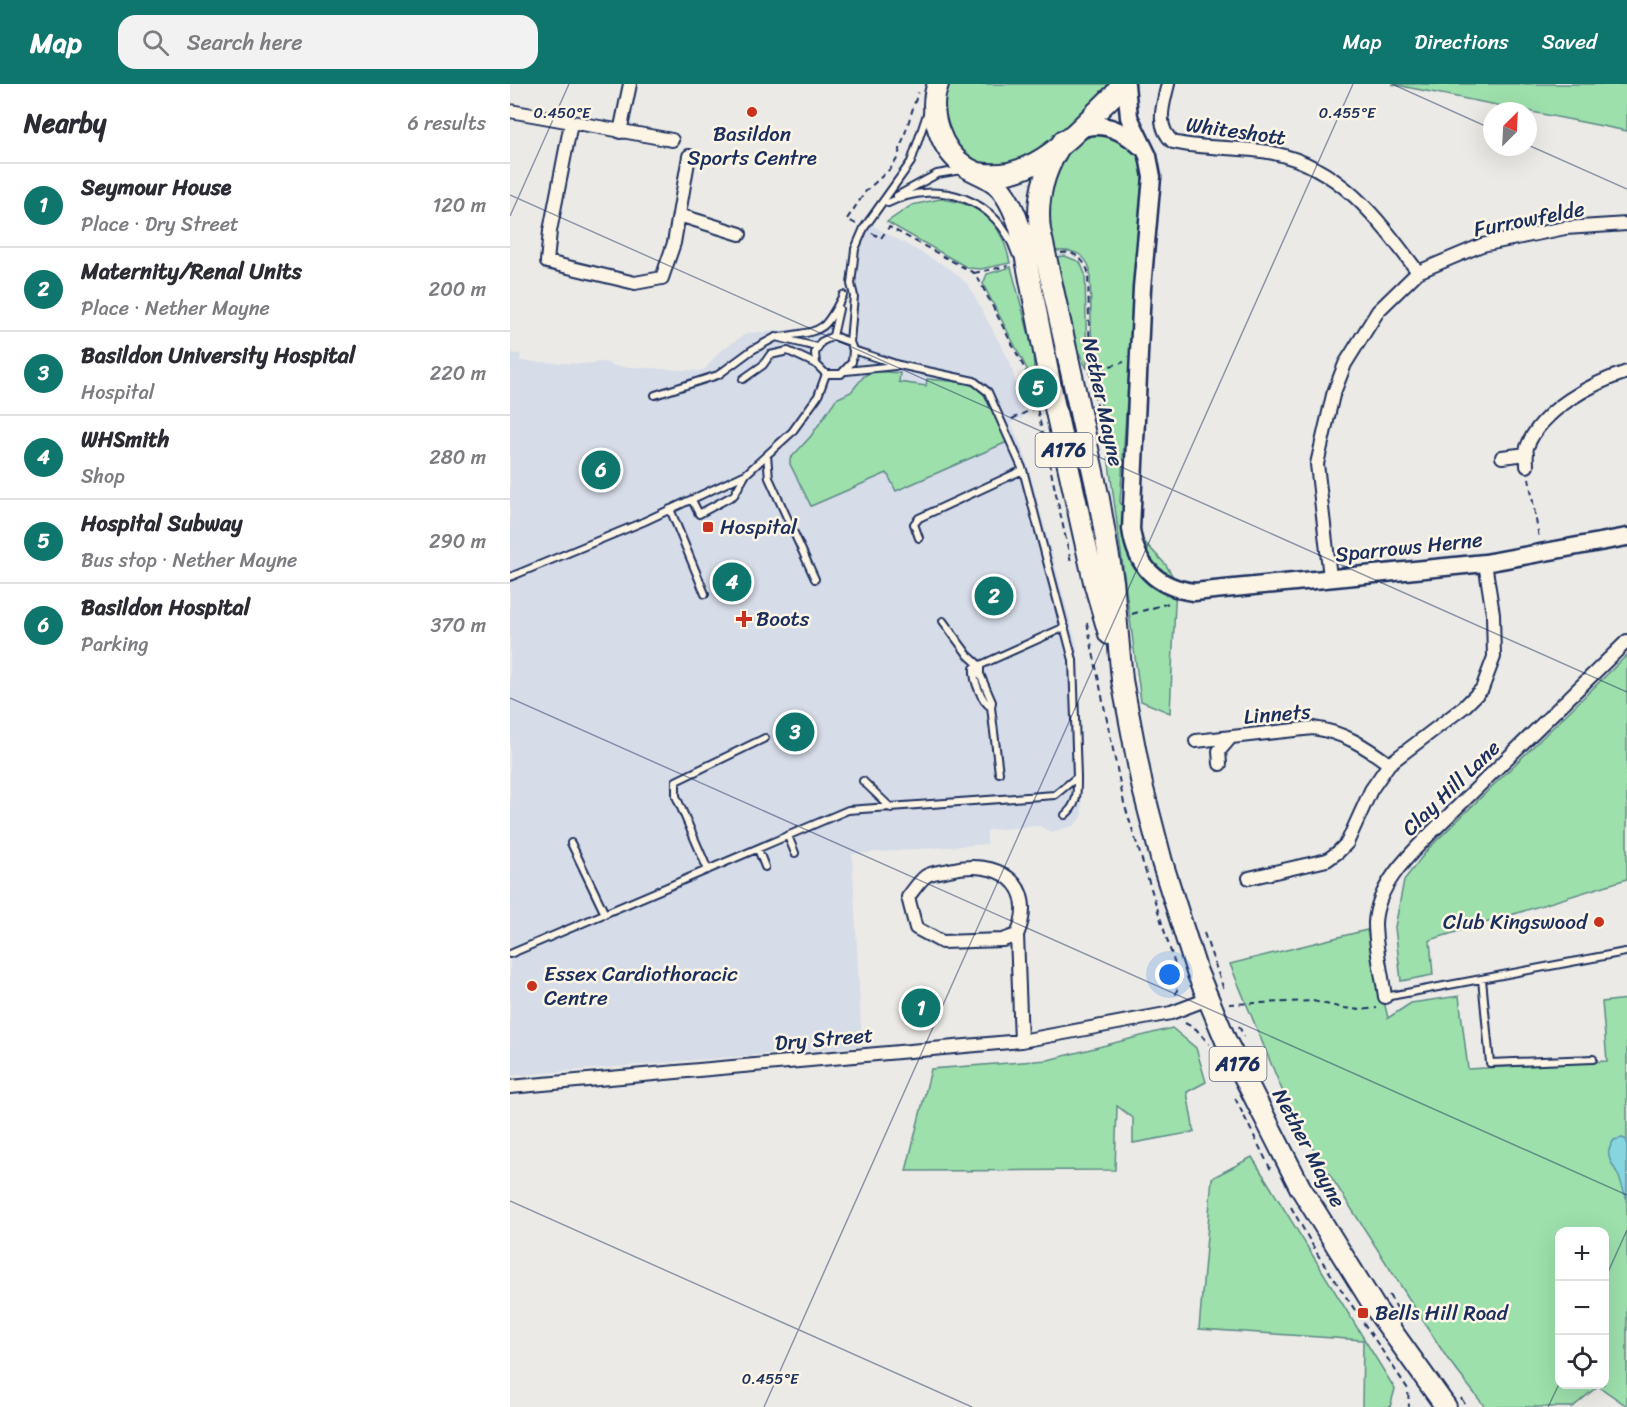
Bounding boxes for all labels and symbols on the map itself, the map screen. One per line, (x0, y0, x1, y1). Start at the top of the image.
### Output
text: 0.450°E (534, 100, 592, 126)
text: 0.455°E (1319, 100, 1377, 126)
north arrow (1483, 102, 1537, 156)
marker: Basildon Sports Centre (745, 105, 759, 119)
street label: Whiteshott (1184, 105, 1288, 157)
place label: Basildon Sports Centre (687, 115, 817, 177)
street label: Furrowfelde (1470, 190, 1588, 248)
street label: Nether Mayne (1071, 334, 1135, 470)
pin: 5 (1018, 366, 1058, 410)
road number: A176 (1036, 433, 1092, 467)
pin: 6 (582, 448, 620, 492)
place label: Hospital (720, 508, 798, 546)
marker: Hospital (701, 520, 715, 534)
street label: Sparrows Herne (1333, 520, 1485, 574)
pin: 4 (712, 560, 752, 604)
pin: 2 (974, 574, 1014, 618)
place label: Boots (756, 600, 810, 638)
marker: Boots (737, 612, 751, 626)
street label: Linnets (1242, 692, 1312, 736)
pin: 3 (776, 710, 814, 754)
street label: Clay Hill Lane (1392, 730, 1510, 846)
place label: Club Kingswood (1443, 903, 1589, 941)
marker: Club Kingswood (1592, 915, 1606, 929)
place label: Essex Cardiothoracic Centre (544, 955, 738, 1017)
your location (1155, 960, 1184, 989)
marker: Essex Cardiothoracic Centre (525, 979, 539, 993)
pin: 1 (902, 986, 940, 1030)
street label: Dry Street (773, 1016, 875, 1062)
road number: A176 (1210, 1047, 1266, 1081)
street label: Nether Mayne (1261, 1081, 1357, 1215)
place label: Bells Hill Road (1375, 1294, 1510, 1332)
marker: Bells Hill Road (1356, 1306, 1370, 1320)
text: 0.455°E (742, 1366, 800, 1392)

